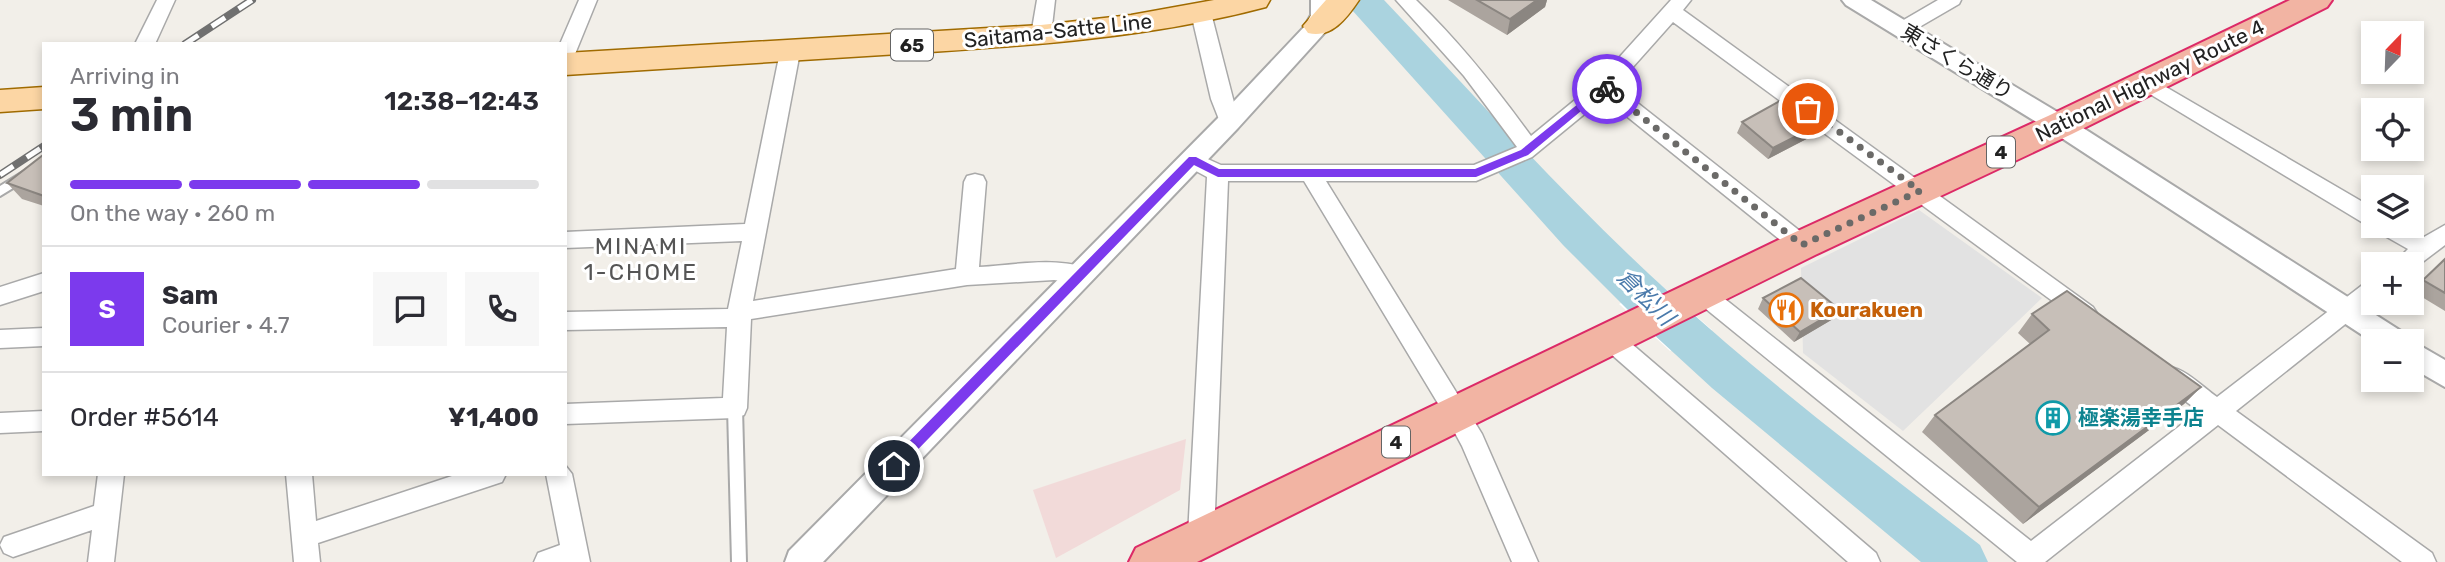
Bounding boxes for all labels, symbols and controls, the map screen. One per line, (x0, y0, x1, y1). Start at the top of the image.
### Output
street label: Saitama-Satte Line (963, 8, 1153, 53)
street label: National Highway Route 4 (2031, 14, 2268, 147)
street label: 東さくら通り (1897, 18, 2018, 105)
north arrow (2361, 21, 2424, 84)
map controls (2361, 21, 2424, 392)
road number: 65 (891, 30, 933, 60)
courier (1572, 54, 1642, 124)
text: Arriving in (70, 62, 180, 90)
icon: bike (1588, 70, 1626, 108)
pin (1778, 79, 1838, 139)
text: 12:38–12:43 (384, 86, 539, 117)
text: 3 min (70, 88, 193, 143)
icon: bag (1789, 90, 1827, 128)
button: locate (2361, 98, 2424, 161)
road number: 4 (1987, 136, 2015, 168)
button: layers (2361, 175, 2424, 238)
text: On the way · 260 m (70, 199, 275, 227)
district label: MINAMI 1-CHOME (584, 232, 698, 286)
button: + (2361, 252, 2424, 315)
water label: 倉松川 (1612, 263, 1682, 333)
button: chat (373, 272, 447, 346)
button: phone (465, 272, 539, 346)
text: Sam (162, 280, 218, 311)
restaurant icon: Kourakuen (1767, 291, 1805, 329)
text: S (98, 294, 116, 325)
place label: Kourakuen (1810, 297, 1923, 322)
text: Courier · 4.7 (162, 311, 289, 339)
button: − (2361, 329, 2424, 392)
building icon: 極楽湯幸手店 (2034, 399, 2072, 437)
text: Order #5614 (70, 402, 219, 433)
text: ¥1,400 (448, 402, 539, 433)
place label: 極楽湯幸手店 (2078, 405, 2204, 430)
road number: 4 (1382, 426, 1410, 458)
pin (864, 436, 924, 496)
icon: home (875, 447, 913, 485)

